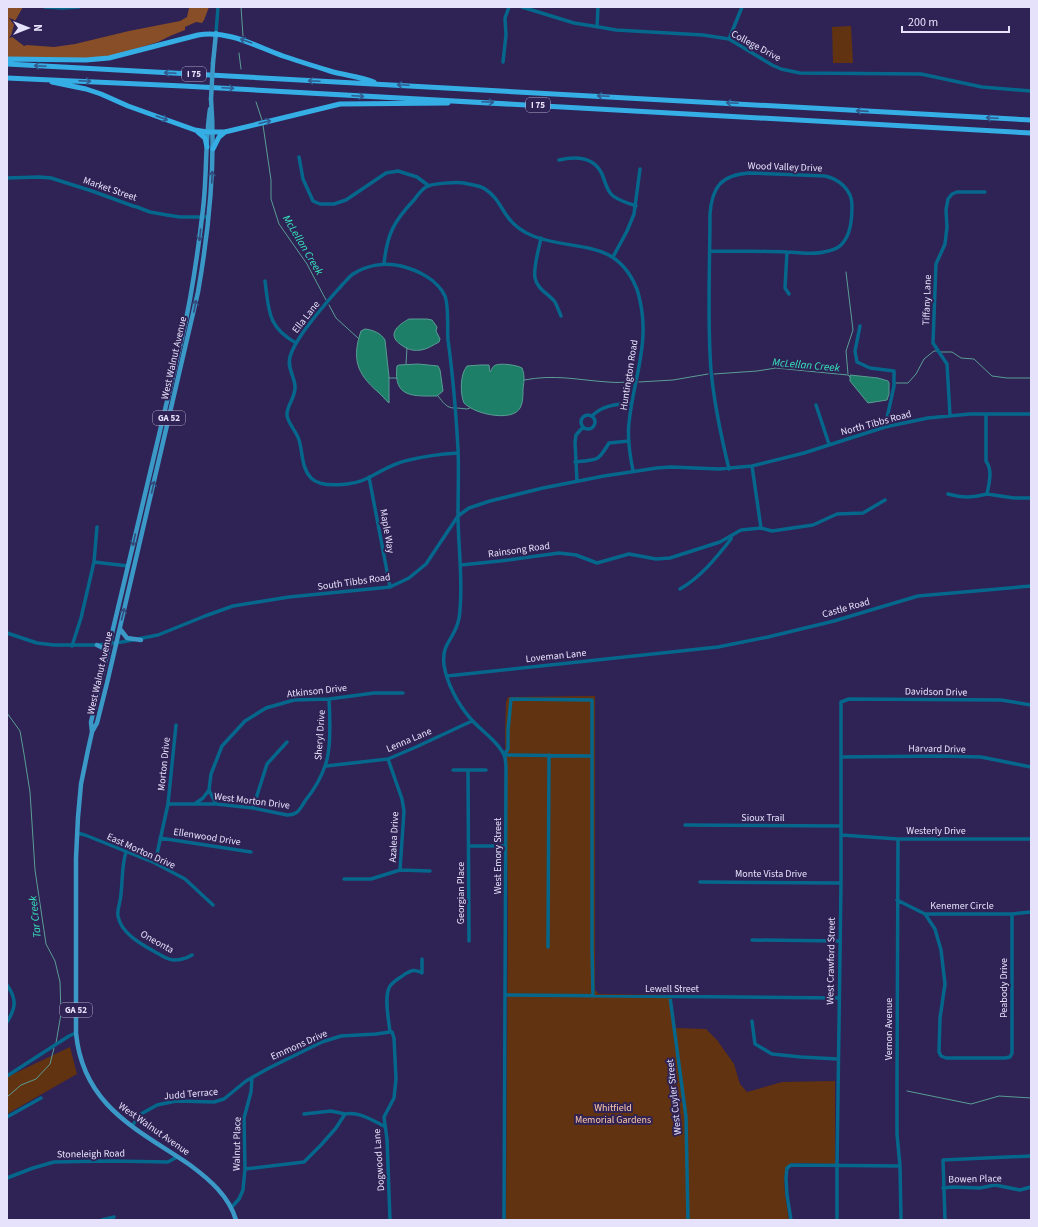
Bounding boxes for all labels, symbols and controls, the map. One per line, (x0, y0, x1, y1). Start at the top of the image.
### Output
north arrow (8, 8, 48, 48)
scale bar (902, 8, 1009, 34)
text: 200 m (908, 14, 938, 31)
text: N (30, 24, 45, 32)
street label: College Drive (729, 27, 783, 65)
one-way arrow (241, 37, 253, 45)
one-way arrow (34, 62, 47, 69)
road number: I 75 (182, 67, 206, 81)
one-way arrow (164, 69, 177, 76)
one-way arrow (78, 77, 91, 85)
one-way arrow (308, 77, 321, 84)
one-way arrow (397, 82, 410, 89)
one-way arrow (221, 85, 234, 92)
one-way arrow (351, 92, 364, 99)
one-way arrow (597, 93, 610, 100)
road number: I 75 (526, 98, 550, 112)
one-way arrow (481, 99, 494, 106)
one-way arrow (726, 100, 739, 107)
one-way arrow (856, 107, 869, 114)
one-way arrow (155, 115, 167, 123)
one-way arrow (986, 115, 999, 122)
one-way arrow (259, 117, 272, 125)
street label: Wood Valley Drive (747, 159, 823, 175)
one-way arrow (208, 171, 215, 184)
street label: Market Street (81, 173, 139, 205)
water label: McLellan Creek (279, 212, 327, 278)
one-way arrow (196, 229, 204, 242)
street label: Tiffany Lane (919, 274, 935, 326)
street label: Ella Lane (289, 298, 323, 336)
one-way arrow (192, 300, 200, 313)
street label: West Walnut Avenue (158, 315, 190, 401)
street label: Huntington Road (617, 339, 641, 411)
water label: McLellan Creek (772, 355, 841, 375)
street label: North Tibbs Road (839, 407, 913, 439)
road number: GA 52 (153, 411, 185, 425)
one-way arrow (150, 481, 158, 494)
street label: Maple Way (376, 508, 398, 555)
one-way arrow (130, 533, 137, 546)
street label: Rainsong Road (487, 539, 551, 561)
street label: South Tibbs Road (317, 570, 391, 594)
street label: Castle Road (820, 595, 872, 621)
one-way arrow (120, 608, 128, 621)
street label: West Walnut Avenue (84, 630, 116, 716)
street label: Loveman Lane (525, 646, 587, 666)
street label: Atkinson Drive (286, 681, 348, 701)
street label: Davidson Drive (905, 684, 967, 700)
street label: Sheryl Drive (311, 709, 329, 761)
street label: Lenna Lane (384, 724, 434, 756)
street label: Morton Drive (154, 736, 174, 792)
street label: Harvard Drive (908, 742, 966, 757)
street label: West Morton Drive (213, 789, 291, 813)
street label: Azalea Drive (386, 811, 402, 863)
street label: Sioux Trail (741, 811, 785, 825)
street label: West Emory Street (491, 817, 505, 894)
street label: Westerly Drive (906, 824, 966, 838)
street label: Ellenwood Drive (172, 825, 242, 849)
street label: East Morton Drive (105, 830, 178, 872)
street label: Georgian Place (454, 862, 468, 924)
street label: Monte Vista Drive (735, 867, 807, 881)
water label: Tar Creek (25, 894, 45, 939)
street label: Kenemer Circle (930, 899, 994, 913)
street label: West Crawford Street (823, 916, 839, 1005)
street label: Oneonta (138, 927, 176, 957)
street label: Peabody Drive (997, 958, 1011, 1018)
street label: Lewell Street (645, 982, 700, 996)
street label: Vernon Avenue (882, 998, 896, 1060)
road number: GA 52 (60, 1003, 92, 1017)
street label: Emmons Drive (268, 1026, 330, 1064)
street label: West Cuyler Street (663, 1058, 685, 1136)
street label: Judd Terrace (163, 1085, 219, 1103)
street label: West Walnut Avenue (115, 1099, 193, 1159)
park label: Whitfield Memorial Gardens (575, 1101, 651, 1127)
street label: Walnut Place (230, 1117, 244, 1171)
street label: Dogwood Lane (370, 1128, 388, 1192)
street label: Stoneleigh Road (57, 1146, 125, 1162)
street label: Bowen Place (948, 1172, 1002, 1186)

